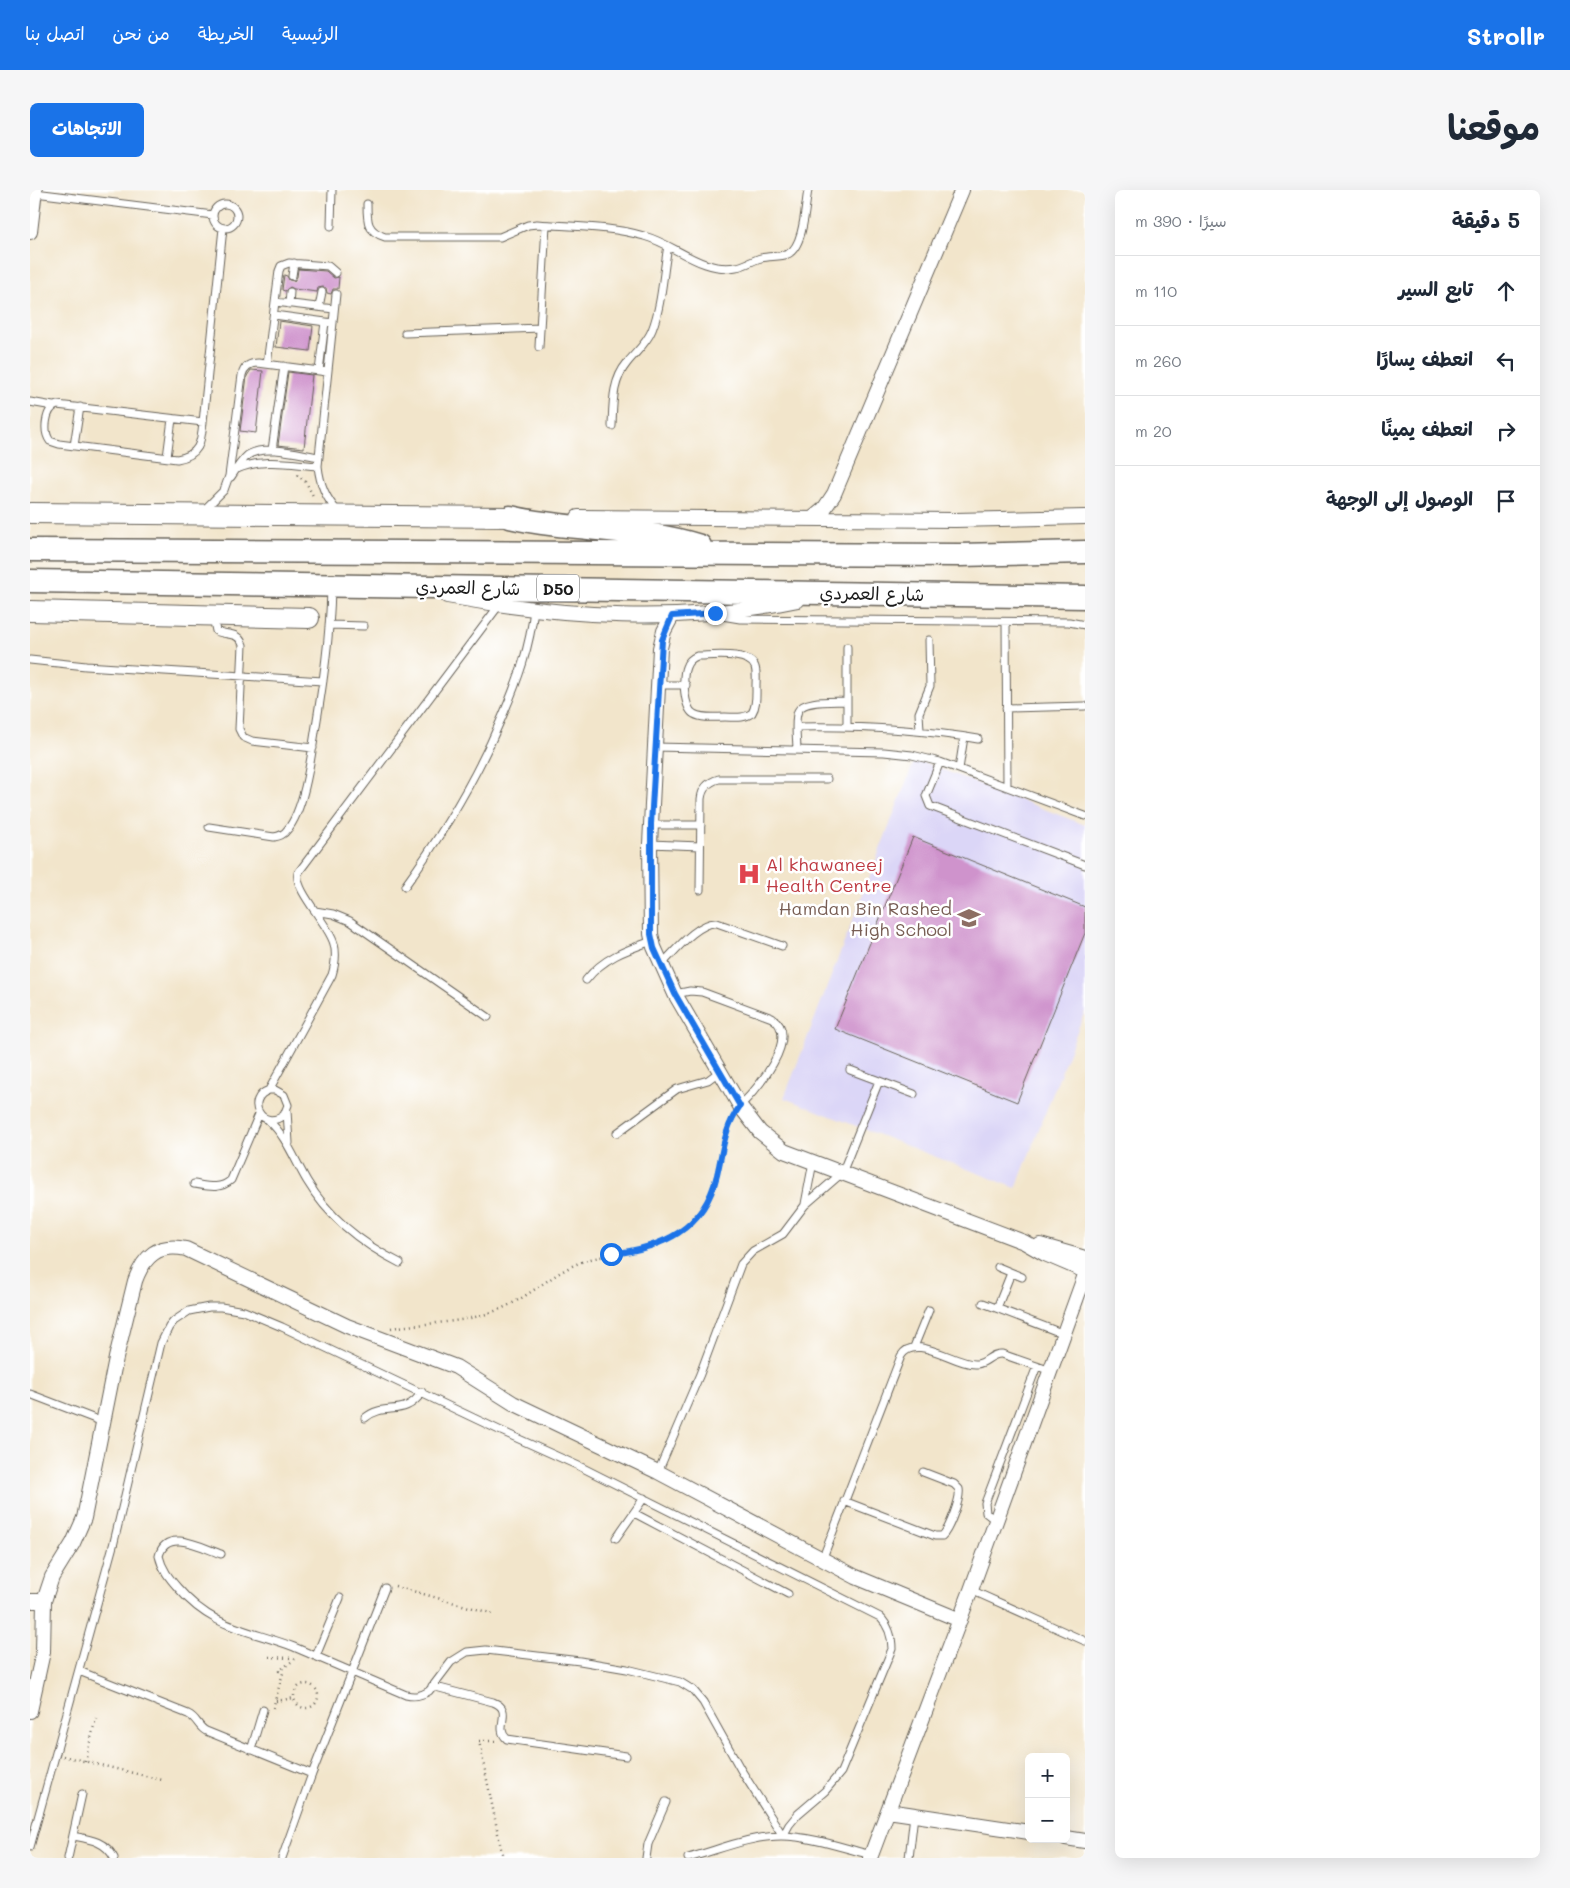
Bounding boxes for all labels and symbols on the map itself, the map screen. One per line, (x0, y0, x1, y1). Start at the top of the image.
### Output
street label: شارع العمردي (415, 574, 521, 602)
road number: D50 (537, 574, 579, 602)
street label: شارع العمردي (819, 580, 925, 608)
route end (704, 602, 727, 625)
place label: Al khawaneej Health Centre (766, 852, 892, 897)
hospital icon: Al khawaneej Health Centre (736, 861, 762, 887)
place label: Hamdan Bin Rashed High School (779, 896, 952, 941)
school or university icon: Hamdan Bin Rashed High School (956, 905, 982, 931)
route start (600, 1243, 623, 1266)

